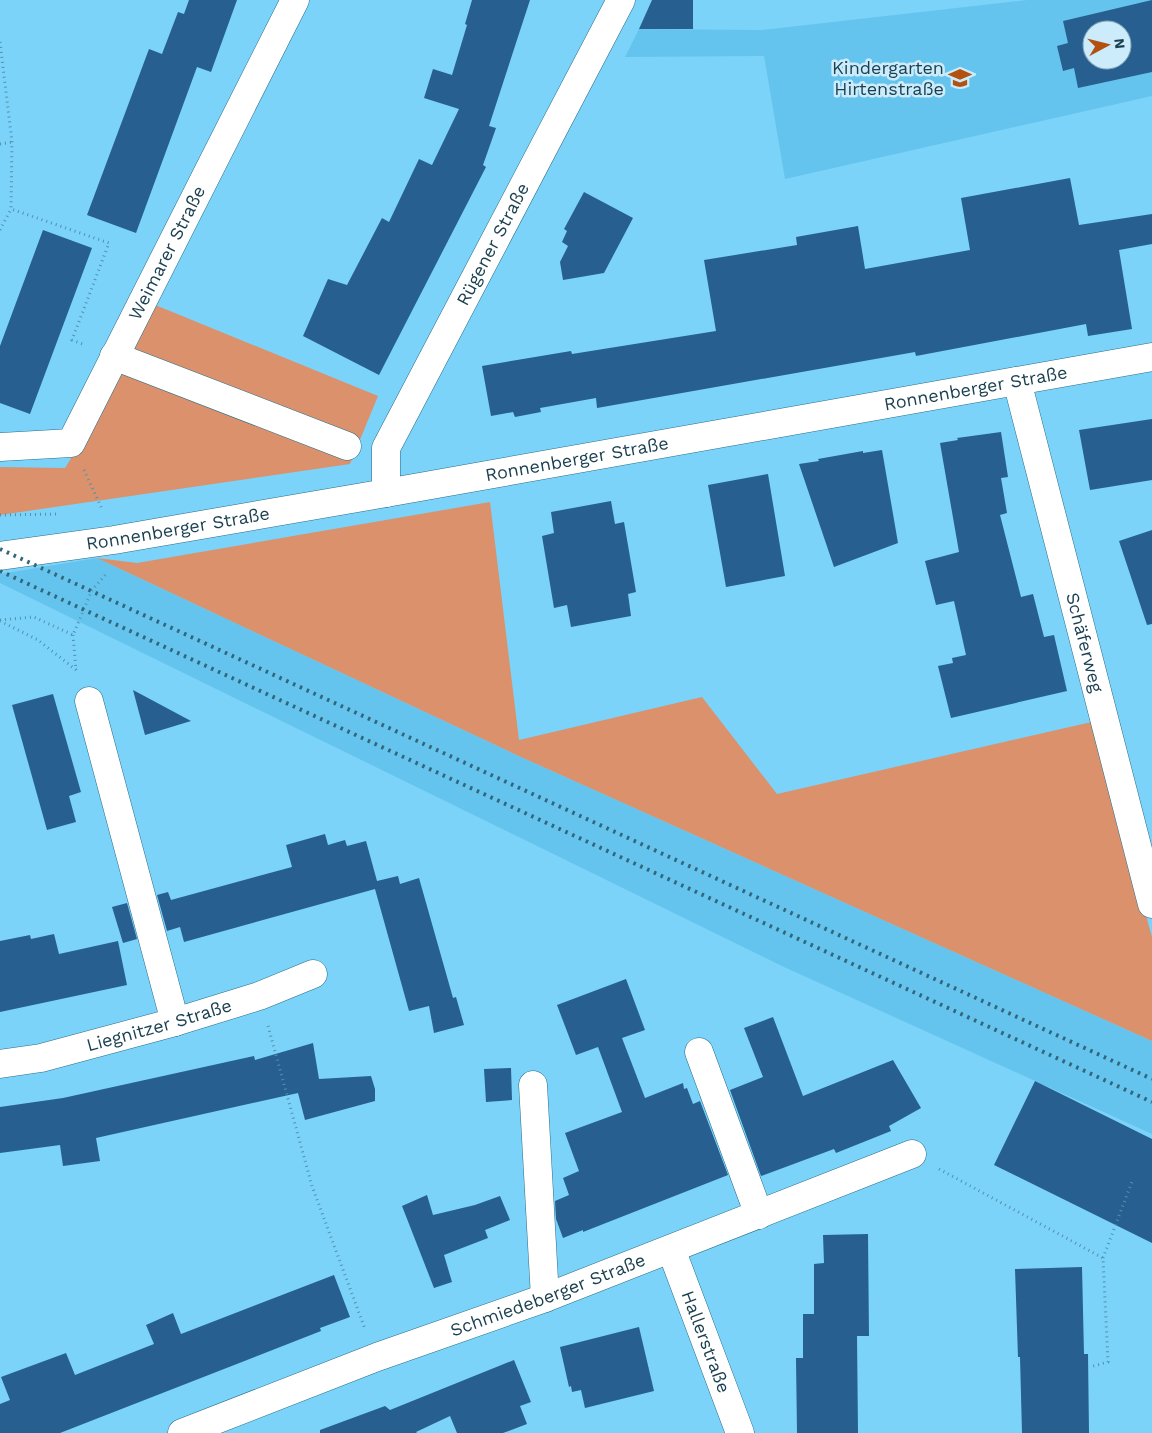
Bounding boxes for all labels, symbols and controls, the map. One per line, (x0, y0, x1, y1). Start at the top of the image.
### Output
north arrow (1082, 20, 1132, 70)
text: N (1111, 37, 1128, 50)
place label: Kindergarten Hirtenstraße (832, 57, 944, 99)
school or university icon: Kindergarten Hirtenstraße (947, 65, 973, 91)
street label: Rügener Straße (452, 179, 533, 309)
street label: Weimarer Straße (124, 182, 209, 323)
street label: Ronnenberger Straße (882, 361, 1069, 414)
street label: Ronnenberger Straße (483, 432, 670, 485)
street label: Ronnenberger Straße (85, 502, 271, 554)
street label: Schäferweg (1062, 590, 1108, 695)
street label: Liegnitzer Straße (84, 994, 234, 1055)
street label: Schmiedeberger Straße (447, 1249, 648, 1340)
street label: Hallerstraße (678, 1287, 735, 1396)

